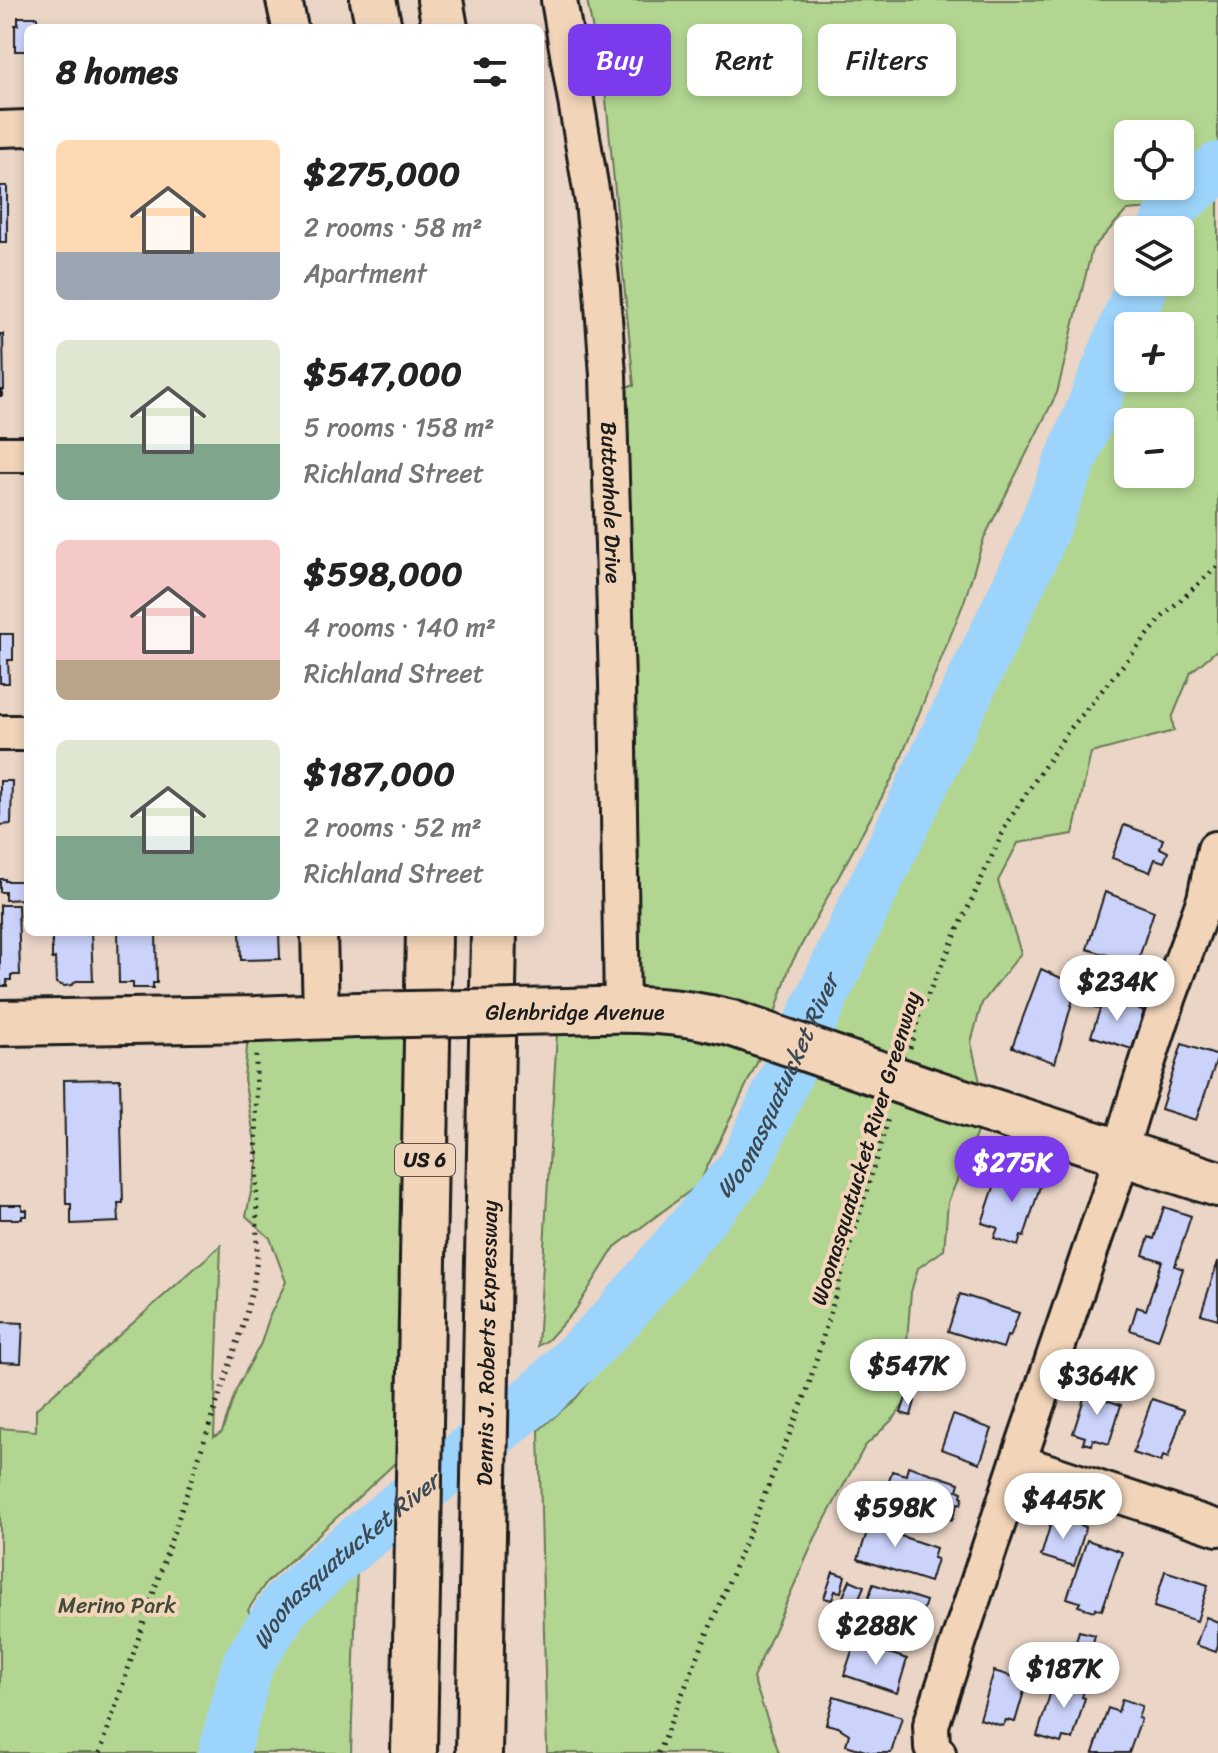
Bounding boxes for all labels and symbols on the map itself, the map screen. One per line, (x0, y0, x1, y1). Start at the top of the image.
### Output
street label: Buttonhole Drive (589, 421, 633, 584)
pin: $234K (1061, 955, 1173, 1023)
water label: Woonasquatucket River (705, 963, 853, 1208)
street label: Woonasquatucket River Greenway (799, 986, 932, 1310)
street label: Glenbridge Avenue (485, 993, 665, 1032)
pin: $275K (956, 1136, 1068, 1204)
road number: US 6 (395, 1144, 455, 1176)
street label: Dennis J. Roberts Expressway (465, 1199, 509, 1486)
pin: $547K (852, 1339, 964, 1407)
pin: $364K (1041, 1349, 1153, 1417)
water label: Woonasquatucket River (241, 1459, 452, 1658)
pin: $445K (1007, 1473, 1119, 1541)
pin: $598K (839, 1481, 951, 1549)
park label: Merino Park (58, 1586, 176, 1625)
pin: $288K (820, 1599, 932, 1667)
pin: $187K (1008, 1642, 1120, 1710)

